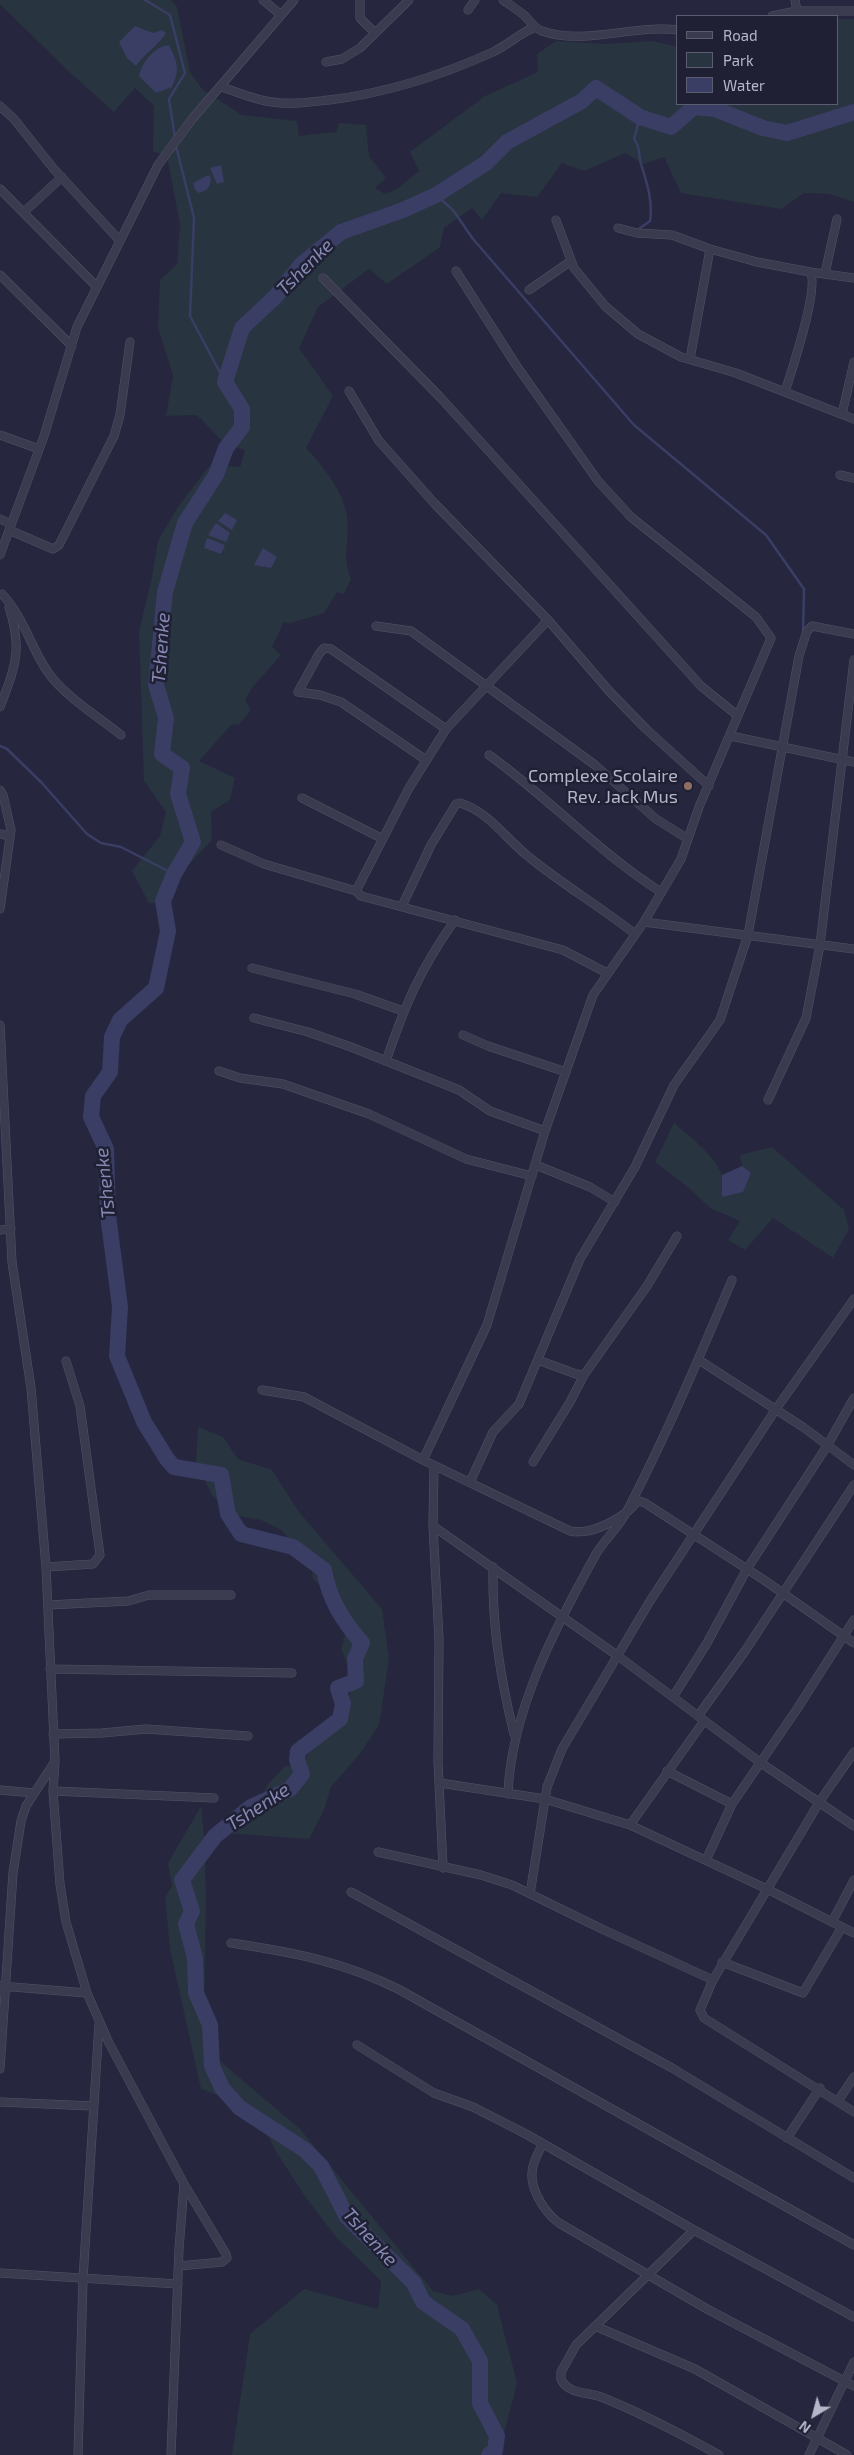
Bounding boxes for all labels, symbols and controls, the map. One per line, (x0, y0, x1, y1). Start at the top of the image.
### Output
legend (676, 15, 839, 105)
text: Road (723, 26, 758, 44)
text: Park (723, 51, 754, 69)
text: Water (723, 76, 765, 94)
water label: Tshenke (272, 234, 338, 300)
water label: Tshenke (147, 612, 175, 684)
place label: Complexe Scolaire Rev. Jack Mus (528, 765, 678, 808)
marker: Complexe Scolaire Rev. Jack Mus (682, 780, 694, 792)
water label: Tshenke (90, 1147, 120, 1219)
water label: Tshenke (222, 1778, 294, 1836)
water label: Tshenke (338, 2203, 402, 2271)
north arrow (789, 2390, 839, 2440)
text: N (796, 2418, 814, 2437)

